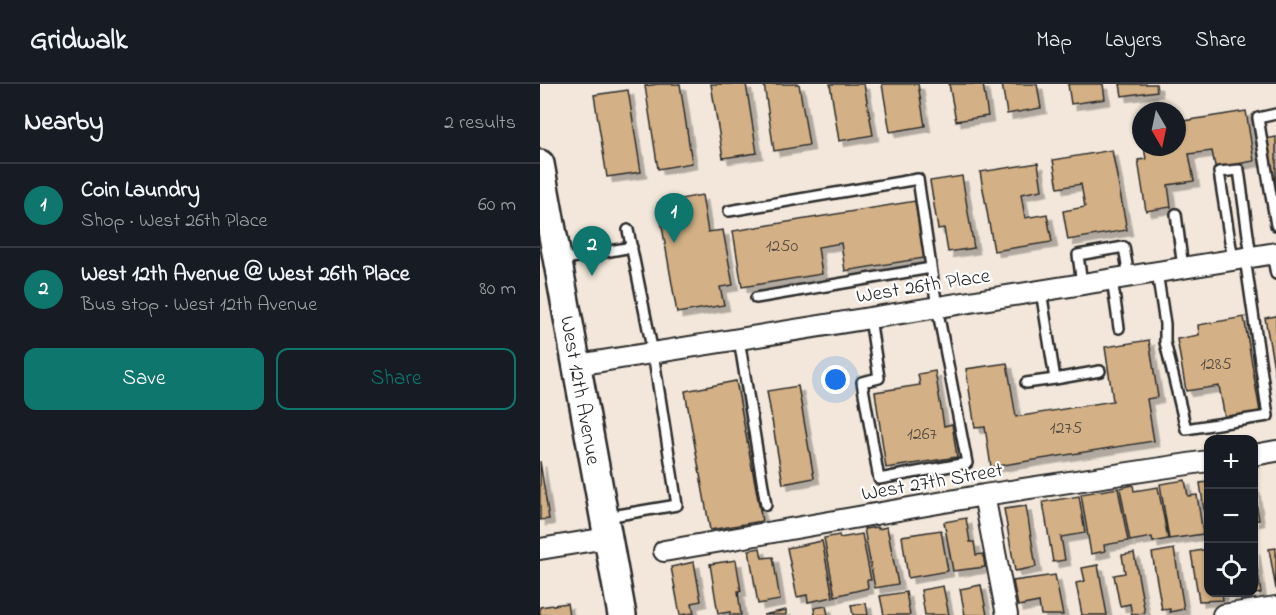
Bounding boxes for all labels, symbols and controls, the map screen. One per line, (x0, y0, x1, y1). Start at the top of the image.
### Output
text: Gridwalk (30, 21, 127, 62)
text: Map (1036, 26, 1072, 56)
text: Layers (1105, 26, 1162, 56)
text: Share (1195, 26, 1246, 56)
north arrow (1132, 102, 1186, 156)
text: Nearby (24, 104, 103, 142)
text: 2 results (444, 109, 516, 138)
text: Coin Laundry (81, 175, 200, 207)
text: 1 (40, 191, 47, 220)
text: 60 m (478, 191, 516, 220)
pin: 1 (654, 194, 694, 243)
text: Shop · West 26th Place (81, 207, 268, 236)
pin: 2 (572, 226, 612, 276)
house number: 1250 (766, 234, 799, 260)
text: West 12th Avenue @ West 26th Place (81, 259, 410, 291)
street label: West 26th Place (854, 261, 993, 312)
text: 2 (39, 275, 48, 304)
text: 80 m (479, 275, 516, 304)
text: Bus stop · West 12th Avenue (81, 291, 317, 320)
street label: West 12th Avenue (551, 314, 608, 468)
button: Save (24, 348, 264, 410)
button: Share (276, 348, 516, 410)
house number: 1285 (1200, 352, 1232, 378)
your location (821, 365, 850, 394)
house number: 1275 (1050, 416, 1082, 442)
house number: 1267 (907, 422, 938, 448)
map controls (1204, 435, 1258, 597)
button: + (1204, 435, 1258, 489)
street label: West 27th Street (859, 456, 1005, 510)
button: − (1204, 489, 1258, 543)
button: locate (1204, 543, 1258, 597)

